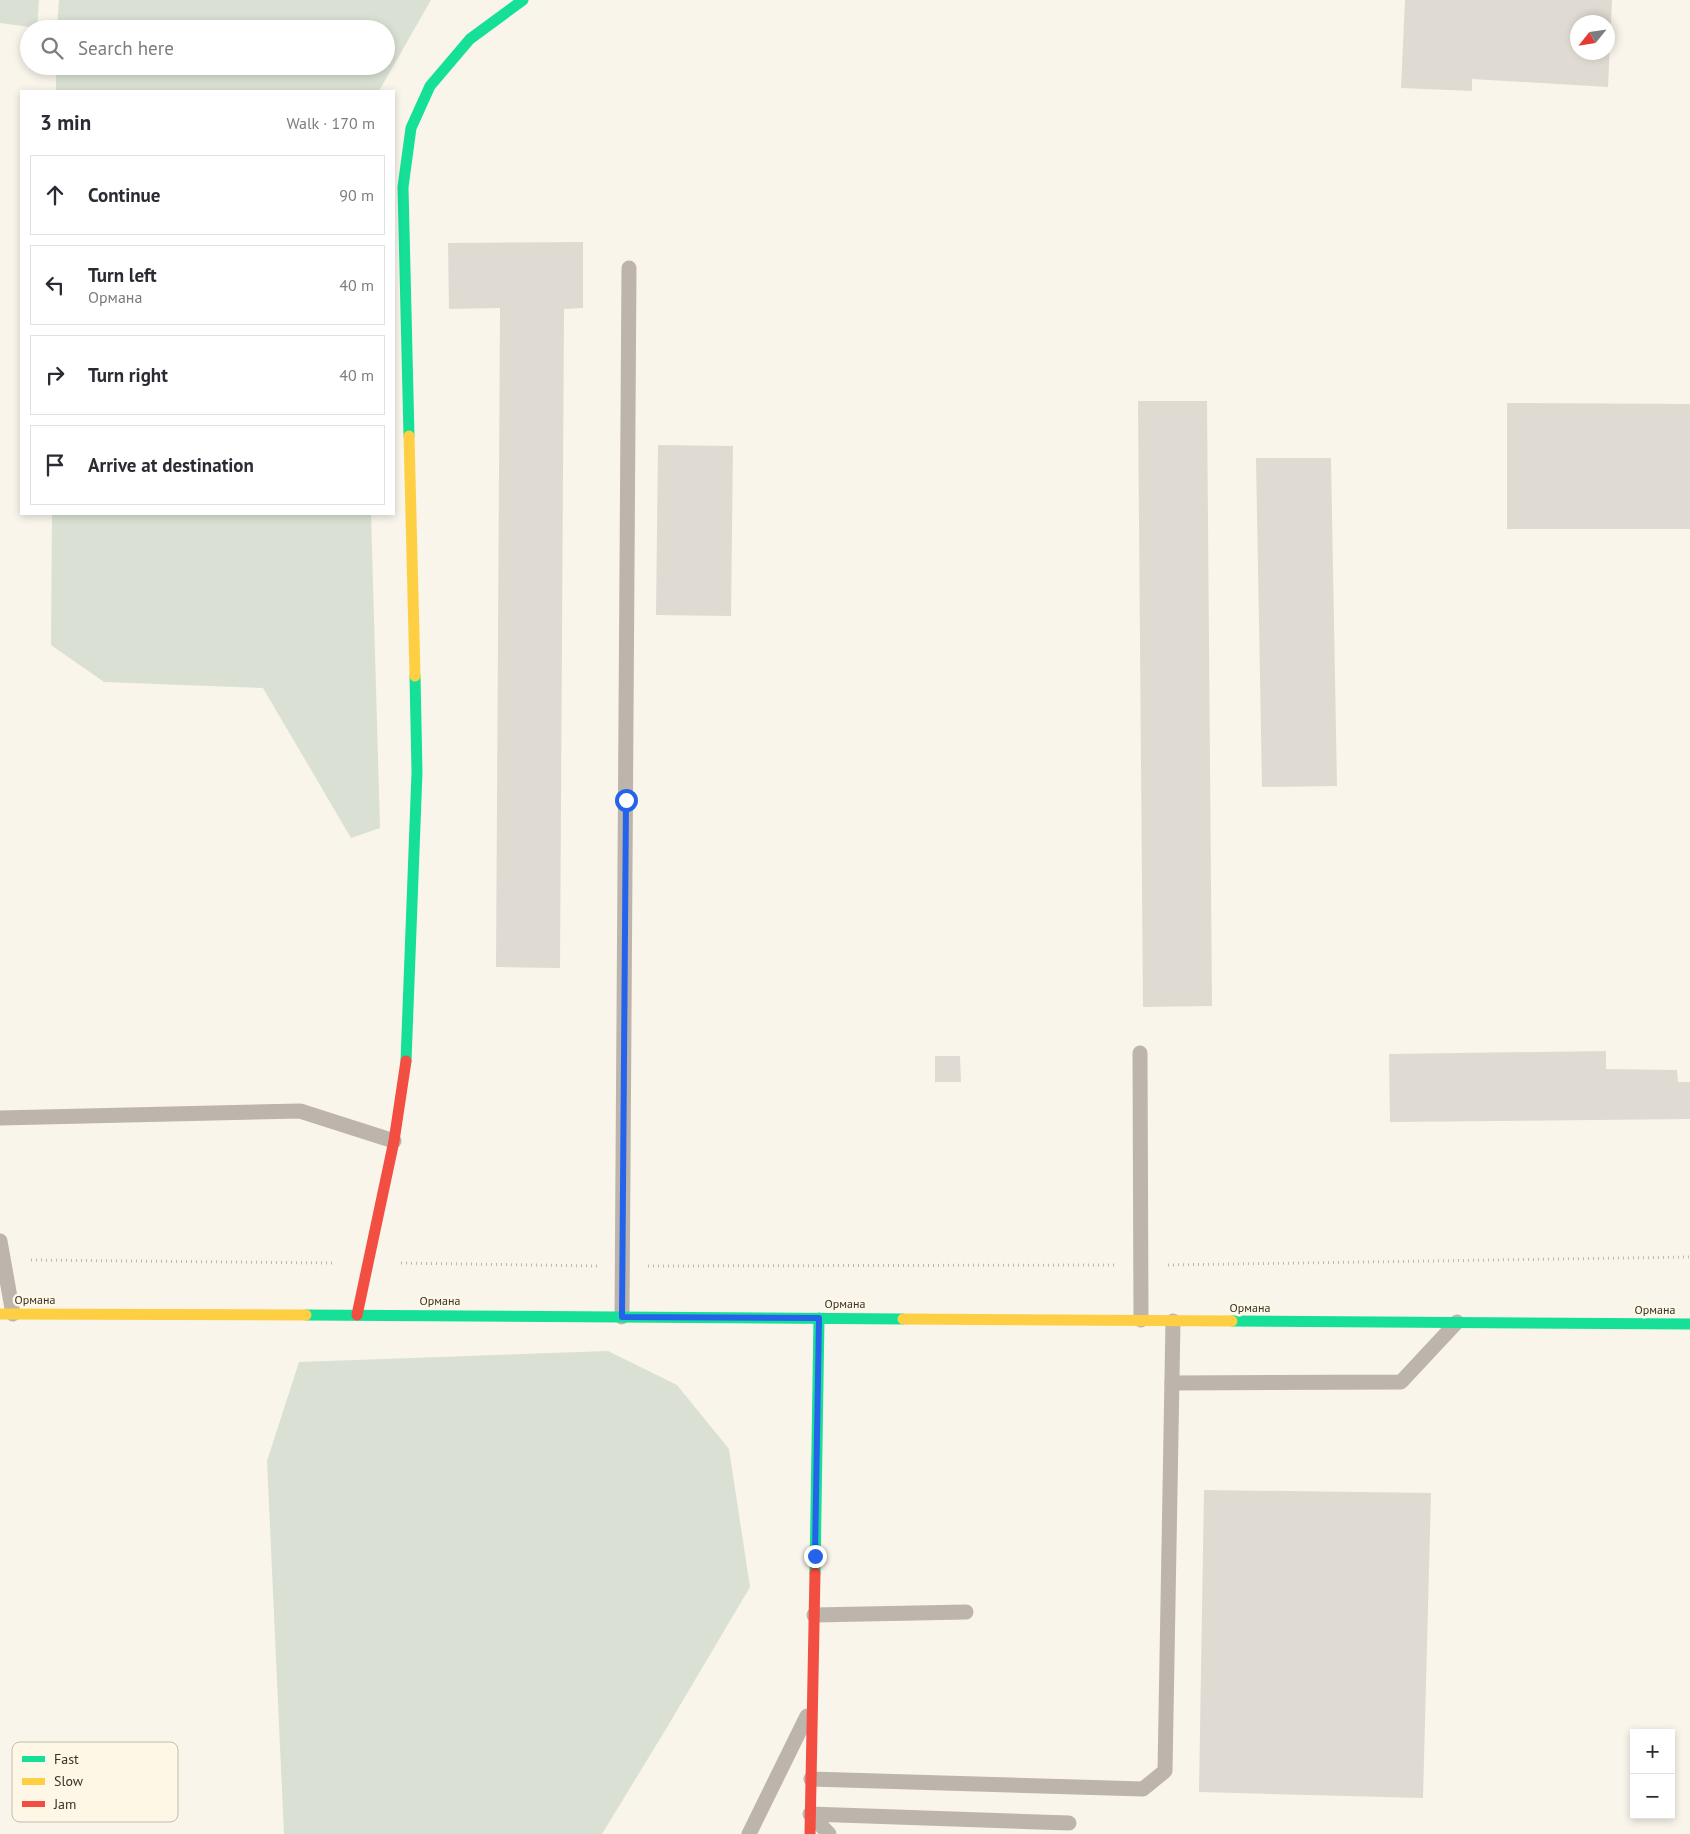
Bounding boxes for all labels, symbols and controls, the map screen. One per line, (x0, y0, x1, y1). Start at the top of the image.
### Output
north arrow (1570, 15, 1615, 60)
search box (20, 20, 395, 75)
icon: search (38, 34, 66, 62)
text: Search here (78, 36, 174, 60)
text: 3 min (40, 109, 91, 136)
text: Walk · 170 m (286, 113, 375, 133)
icon: ahead (41, 181, 69, 209)
text: Continue (88, 183, 160, 207)
text: 90 m (339, 185, 374, 205)
text: Turn left (88, 263, 157, 287)
icon: left (41, 271, 69, 299)
text: 40 m (339, 275, 374, 295)
text: Ормана (88, 287, 142, 307)
icon: right (41, 361, 69, 389)
text: Turn right (88, 363, 168, 387)
text: 40 m (339, 365, 374, 385)
icon: arrive (41, 451, 69, 479)
text: Arrive at destination (88, 453, 254, 477)
route start (615, 789, 638, 812)
street label: Ормана (15, 1292, 55, 1307)
street label: Ормана (420, 1293, 460, 1308)
street label: Ормана (825, 1296, 865, 1311)
street label: Ормана (1230, 1300, 1270, 1315)
street label: Ормана (1635, 1302, 1675, 1317)
route end (804, 1545, 827, 1568)
map controls (1630, 1729, 1675, 1819)
button: + (1630, 1729, 1675, 1774)
legend (12, 1742, 178, 1822)
text: Fast (54, 1750, 79, 1768)
text: Slow (54, 1772, 84, 1790)
button: − (1630, 1774, 1675, 1819)
text: Jam (53, 1795, 76, 1813)

